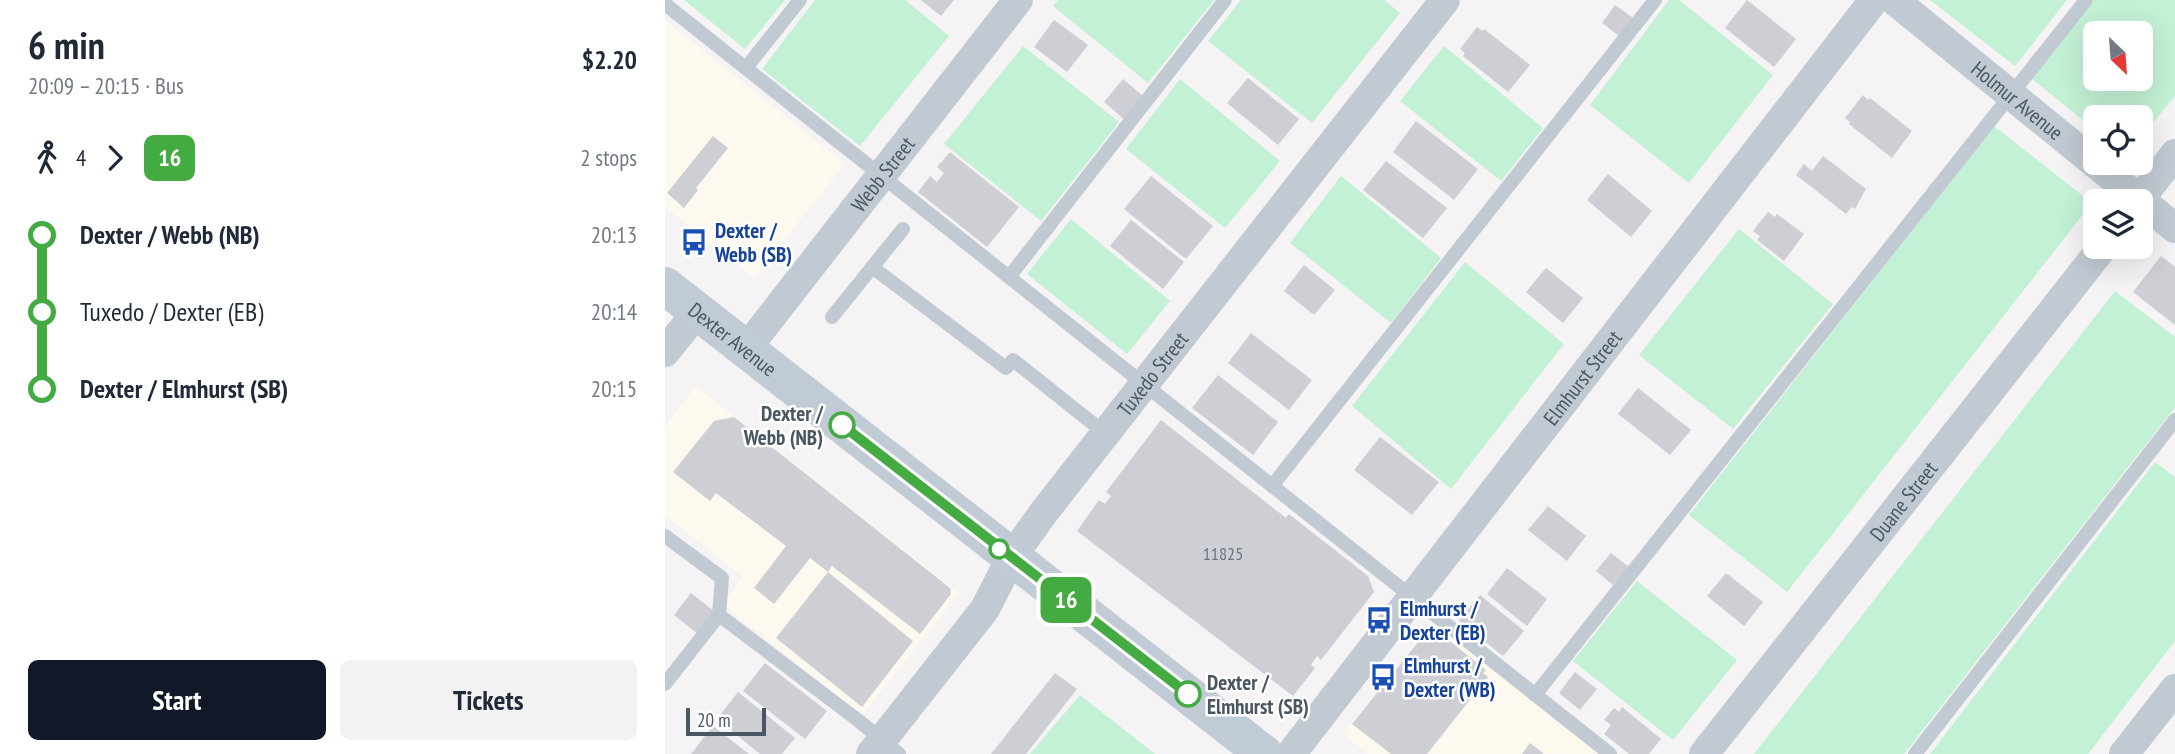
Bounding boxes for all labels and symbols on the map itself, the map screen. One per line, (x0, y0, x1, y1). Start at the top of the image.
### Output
north arrow (2083, 21, 2153, 91)
street label: Holmur Avenue (1966, 55, 2069, 146)
street label: Webb Street (845, 131, 920, 217)
place label: Dexter / Webb (SB) (714, 217, 792, 268)
bus stop icon: Dexter / Webb (SB) (679, 227, 709, 257)
street label: Dexter Avenue (683, 296, 782, 382)
street label: Elmhurst Street (1537, 324, 1627, 430)
street label: Tuxedo Street (1111, 326, 1194, 421)
place label: Dexter / Webb (NB) (743, 400, 824, 451)
marker: Dexter / Webb (NB) (829, 412, 855, 438)
street label: Duane Street (1863, 455, 1943, 546)
unlabelled marker (989, 539, 1009, 559)
house number: 11825 (1203, 542, 1243, 565)
line badge: 16 (1035, 577, 1097, 623)
place label: Elmhurst / Dexter (EB) (1400, 595, 1486, 646)
bus stop icon: Elmhurst / Dexter (EB) (1364, 605, 1394, 635)
place label: Elmhurst / Dexter (WB) (1404, 652, 1496, 703)
bus stop icon: Elmhurst / Dexter (WB) (1368, 662, 1398, 692)
place label: Dexter / Elmhurst (SB) (1207, 669, 1309, 720)
marker: Dexter / Elmhurst (SB) (1175, 681, 1201, 707)
scale bar (686, 705, 767, 737)

